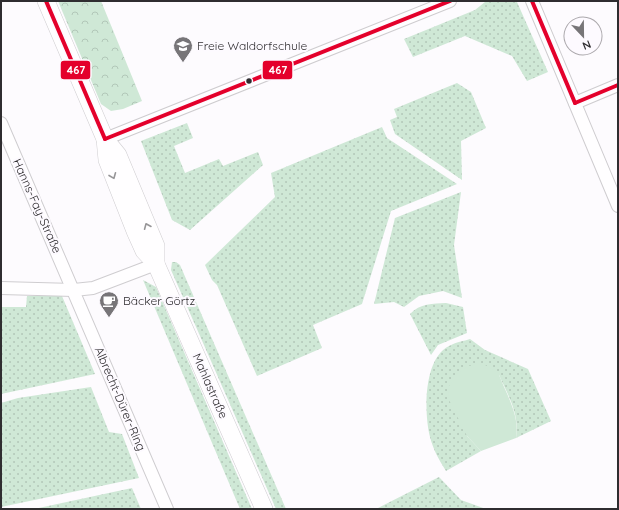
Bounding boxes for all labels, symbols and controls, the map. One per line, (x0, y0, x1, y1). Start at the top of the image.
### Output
north arrow (563, 16, 603, 56)
school or university icon: Freie Waldorfschule (172, 35, 194, 63)
text: N (580, 37, 593, 53)
place label: Freie Waldorfschule (197, 38, 307, 53)
line badge: 467 (60, 60, 91, 80)
line badge: 467 (262, 60, 293, 80)
text: 467 (67, 63, 85, 77)
text: 467 (269, 63, 287, 77)
unlabelled marker (244, 76, 254, 86)
street label: Hanns-Fay-Straße (10, 156, 65, 256)
one-way arrow (108, 172, 116, 180)
one-way arrow (144, 223, 152, 230)
cafe icon: Bäcker Görtz (98, 290, 120, 318)
place label: Bäcker Görtz (123, 293, 195, 308)
street label: Albrecht-Dürer-Ring (92, 344, 149, 453)
street label: Mahlastraße (189, 351, 232, 421)

